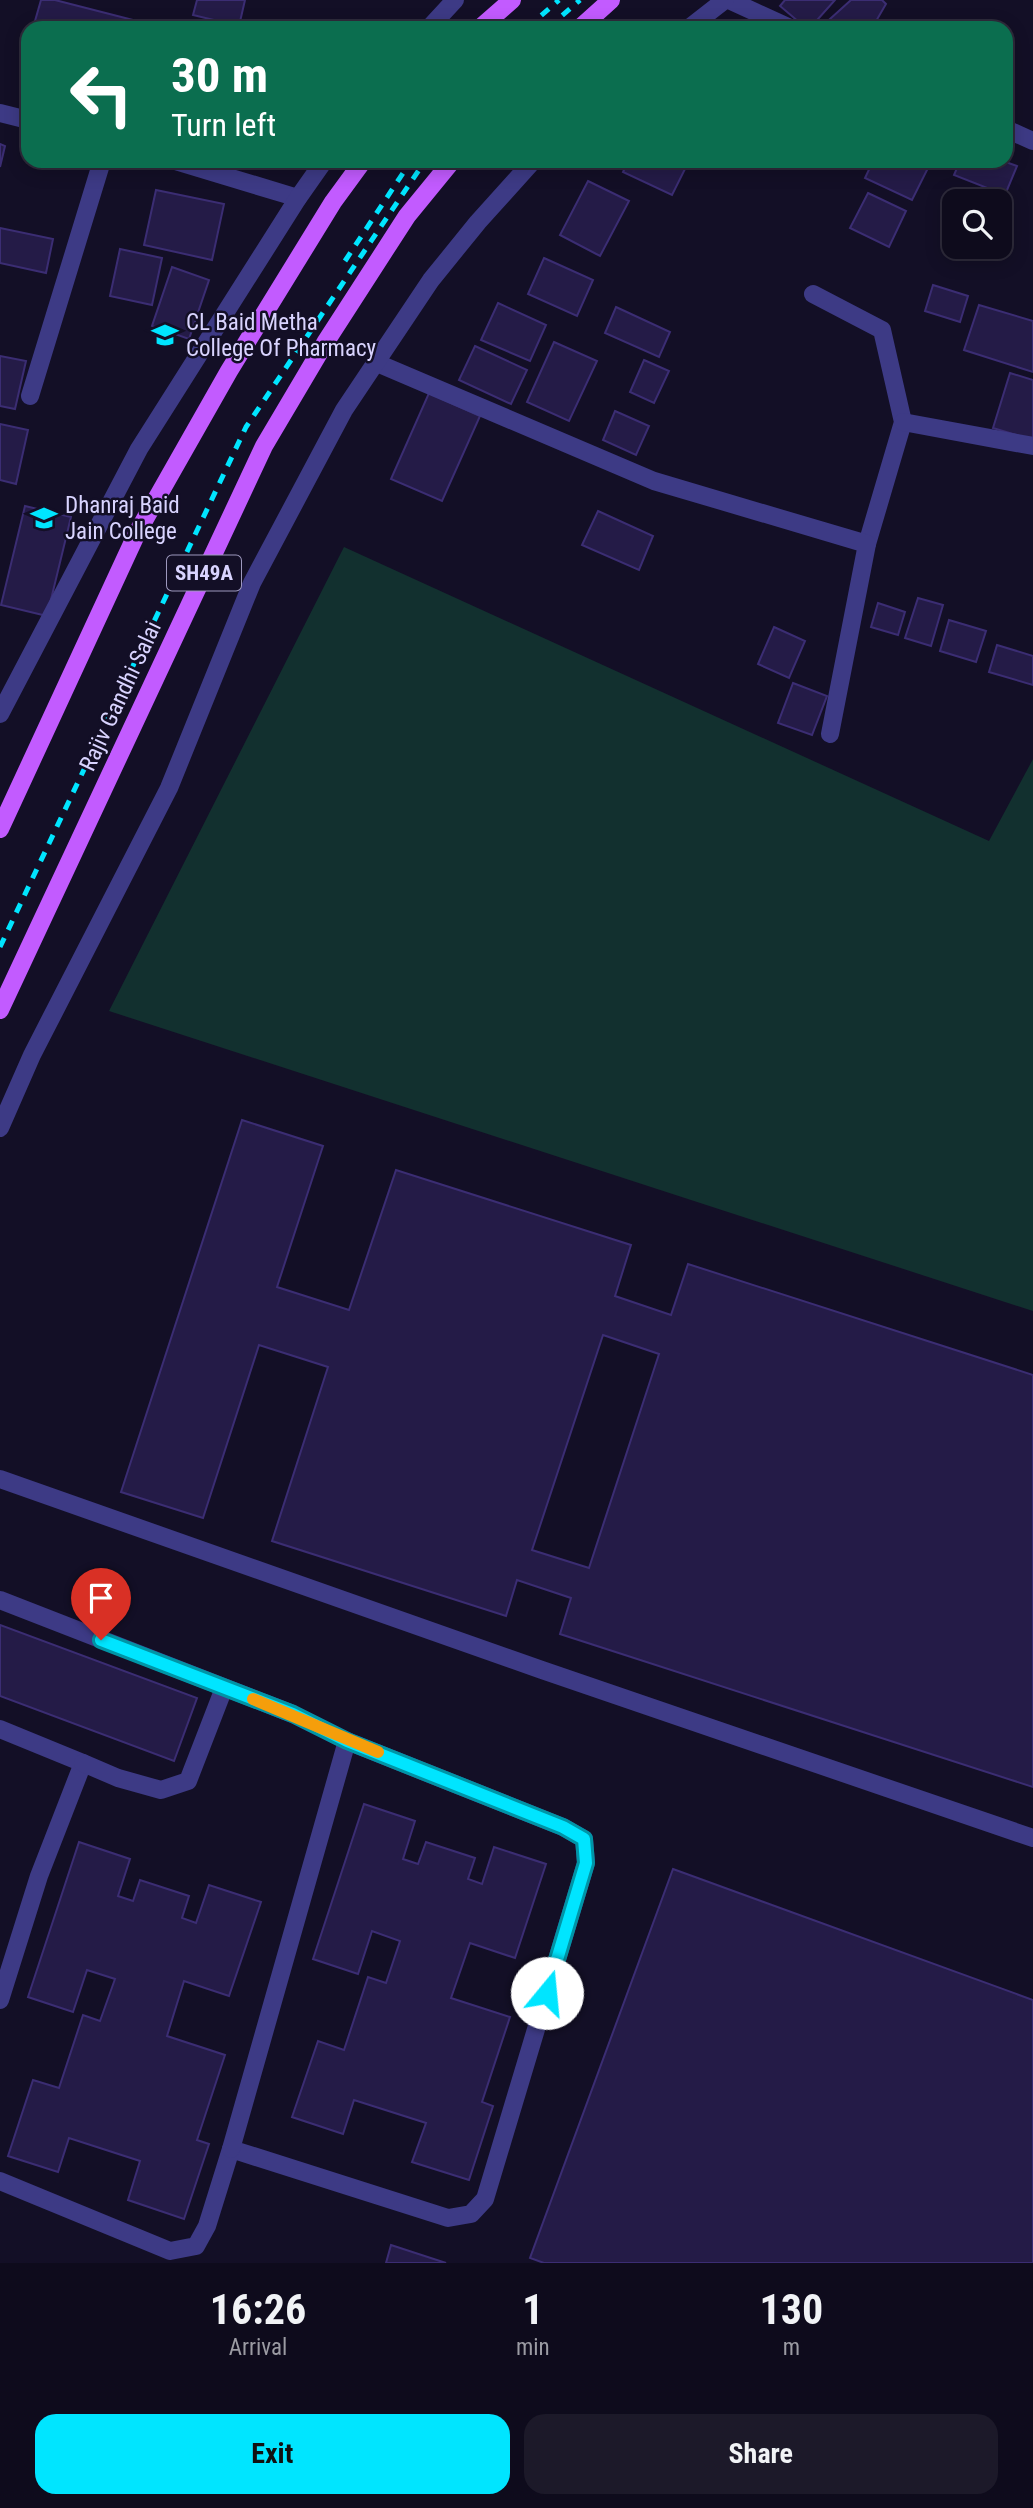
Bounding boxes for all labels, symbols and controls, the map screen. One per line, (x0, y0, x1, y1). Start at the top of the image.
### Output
text: 30 m (171, 47, 268, 104)
icon: left (56, 49, 147, 140)
text: Turn left (171, 106, 276, 144)
map controls (942, 189, 1012, 259)
button: search (942, 189, 1012, 259)
place label: CL Baid Metha College Of Pharmacy (186, 309, 377, 362)
school or university icon: CL Baid Metha College Of Pharmacy (150, 320, 180, 350)
place label: Dhanraj Baid Jain College (65, 492, 180, 545)
school or university icon: Dhanraj Baid Jain College (29, 503, 59, 533)
road number: SH49A (167, 556, 241, 590)
street label: Rajiv Gandhi Salai (74, 617, 167, 775)
pin (71, 1568, 131, 1640)
icon: arrive (82, 1579, 120, 1617)
position arrow (510, 1956, 584, 2030)
text: 16:26 (210, 2285, 306, 2334)
text: 1 (522, 2285, 543, 2334)
text: 130 (759, 2285, 823, 2334)
text: Arrival (229, 2334, 287, 2361)
text: min (516, 2334, 550, 2361)
text: m (783, 2334, 800, 2361)
button: Exit (35, 2414, 510, 2494)
button: Share (524, 2414, 998, 2494)

